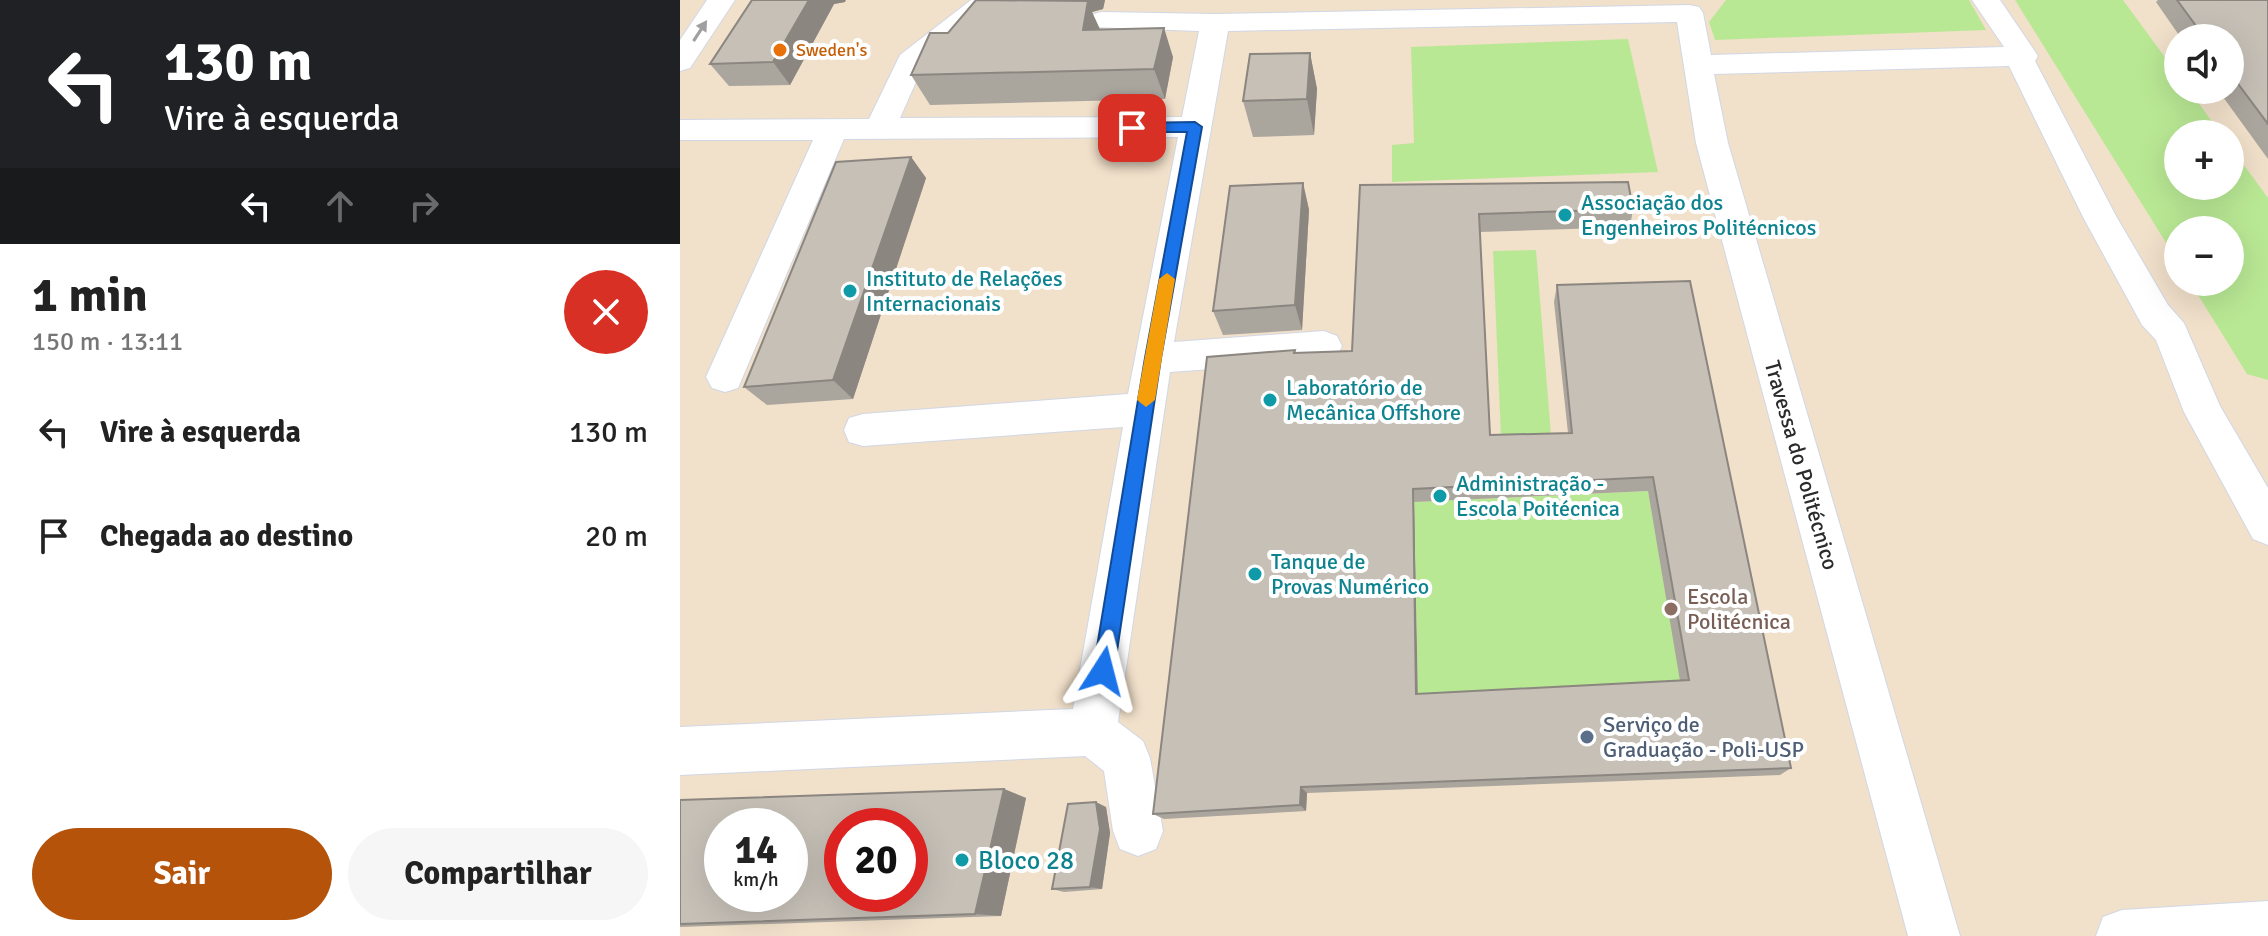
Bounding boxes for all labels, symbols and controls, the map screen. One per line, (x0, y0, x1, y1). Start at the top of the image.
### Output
one-way arrow (693, 20, 707, 42)
map controls (2164, 24, 2244, 296)
button: sound (2164, 24, 2244, 104)
text: 130 m (164, 27, 312, 96)
icon: left (32, 32, 136, 136)
place label: Sweden's (796, 39, 868, 61)
marker: Sweden's (771, 41, 789, 59)
pin (1098, 94, 1166, 162)
text: Vire à esquerda (164, 96, 400, 141)
icon: arrive (1110, 106, 1154, 150)
button: + (2164, 120, 2244, 200)
icon: left (234, 184, 278, 228)
icon: ahead (318, 184, 362, 228)
icon: right (402, 184, 446, 228)
place label: Associação dos Engenheiros Politécnicos (1581, 189, 1816, 241)
marker: Associação dos Engenheiros Politécnicos (1556, 206, 1574, 224)
button: − (2164, 216, 2244, 296)
place label: Instituto de Relações Internacionais (866, 265, 1063, 317)
text: 1 min (32, 266, 148, 325)
button: close (564, 270, 648, 354)
marker: Instituto de Relações Internacionais (841, 282, 859, 300)
text: 150 m · 13:11 (32, 326, 183, 358)
street label: Travessa do Politécnico (1759, 357, 1844, 573)
place label: Laboratório de Mecânica Offshore (1286, 374, 1461, 426)
marker: Laboratório de Mecânica Offshore (1261, 391, 1279, 409)
icon: left (32, 410, 76, 454)
text: Vire à esquerda (100, 414, 301, 451)
text: 130 m (569, 414, 648, 451)
place label: Administração - Escola Poitécnica (1456, 470, 1620, 522)
marker: Administração - Escola Poitécnica (1431, 487, 1449, 505)
icon: arrive (32, 514, 76, 558)
text: Chegada ao destino (100, 518, 353, 555)
text: 20 m (585, 518, 648, 555)
place label: Tanque de Provas Numérico (1271, 548, 1429, 600)
marker: Tanque de Provas Numérico (1246, 565, 1264, 583)
place label: Escola Politécnica (1687, 583, 1791, 635)
marker: Escola Politécnica (1662, 600, 1680, 618)
position arrow (1061, 629, 1145, 713)
place label: Serviço de Graduação - Poli-USP (1603, 711, 1804, 763)
marker: Serviço de Graduação - Poli-USP (1578, 728, 1596, 746)
speed limit sign: 20 (824, 808, 928, 912)
text: 14 (734, 825, 778, 875)
button: Sair (32, 828, 332, 920)
button: Compartilhar (348, 828, 648, 920)
place label: Bloco 28 (978, 845, 1074, 877)
marker: Bloco 28 (953, 851, 971, 869)
text: km/h (733, 867, 779, 892)

